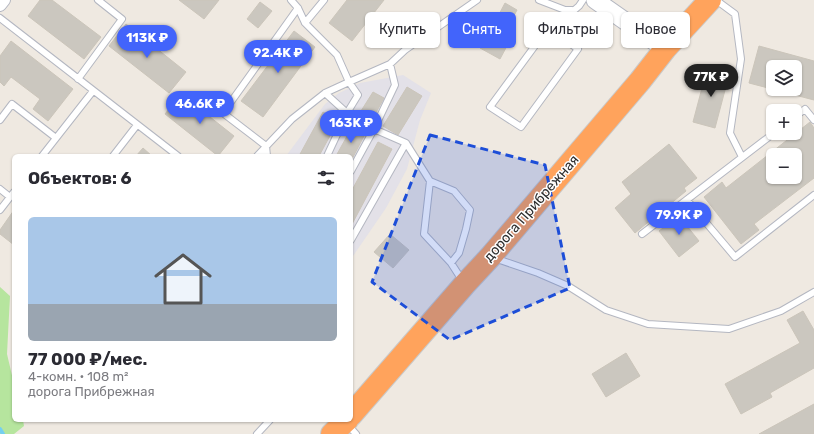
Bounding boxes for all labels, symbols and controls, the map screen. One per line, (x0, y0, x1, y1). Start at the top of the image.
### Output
chip: Купить (365, 12, 440, 48)
chip: Снять (448, 12, 516, 48)
chip: Фильтры (524, 12, 613, 48)
chip: Новое (621, 12, 690, 48)
pin: 113K ₽ (114, 25, 180, 59)
text: 113K ₽ (126, 30, 168, 45)
pin: 92.4K ₽ (241, 40, 315, 74)
text: 92.4K ₽ (253, 45, 303, 60)
map controls (766, 60, 802, 184)
button: layers (766, 60, 802, 96)
pin: 77K ₽ (683, 64, 739, 98)
text: 77K ₽ (693, 69, 729, 84)
pin: 46.6K ₽ (163, 91, 237, 125)
text: 46.6K ₽ (175, 96, 225, 111)
button: + (766, 104, 802, 140)
pin: 163K ₽ (318, 110, 384, 144)
text: 163K ₽ (329, 115, 373, 130)
button: − (766, 148, 802, 184)
street label: дорога Прибрежная (480, 151, 582, 265)
icon: filters (315, 167, 337, 189)
text: Объектов: 6 (28, 168, 132, 188)
pin: 79.9K ₽ (642, 202, 716, 236)
text: 79.9K ₽ (655, 207, 703, 222)
icon: home (147, 243, 219, 315)
text: 77 000 ₽/мес. (28, 349, 147, 369)
text: 4-комн. · 108 m² (28, 369, 128, 384)
text: дорога Прибрежная (28, 384, 155, 399)

